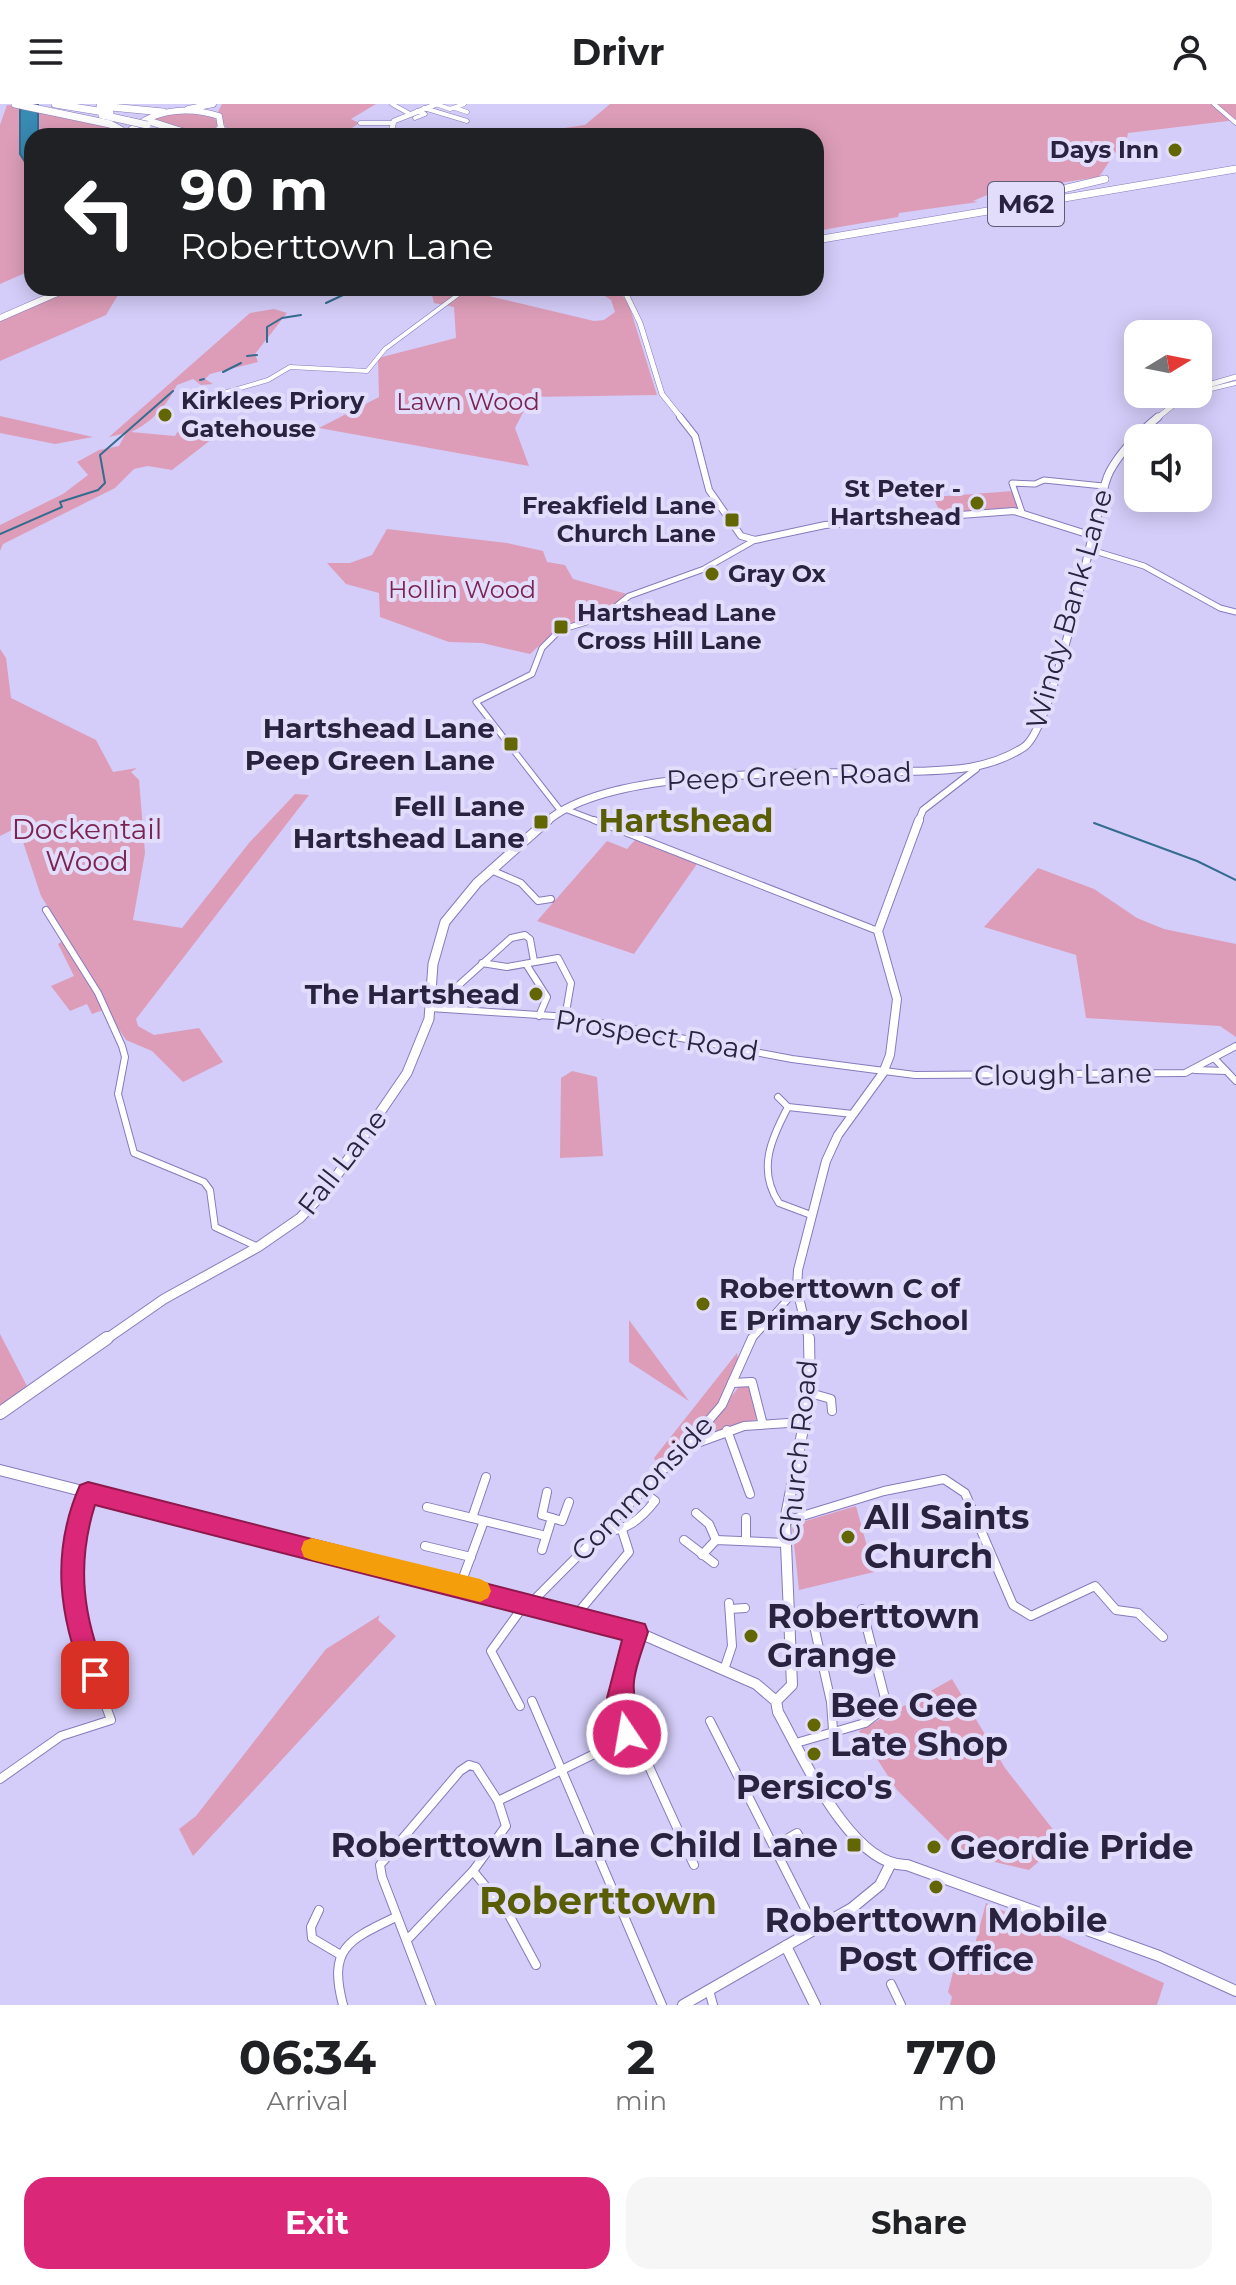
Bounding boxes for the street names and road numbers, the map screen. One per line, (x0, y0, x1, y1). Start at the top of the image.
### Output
road number: M62 (988, 182, 1064, 226)
street label: Windy Bank Lane (1018, 485, 1120, 733)
street label: Peep Green Road (666, 755, 912, 797)
street label: Prospect Road (553, 1002, 761, 1068)
street label: Clough Lane (974, 1055, 1152, 1093)
street label: Fall Lane (290, 1102, 394, 1222)
street label: Church Road (772, 1358, 824, 1544)
street label: Commonside (564, 1408, 720, 1568)

